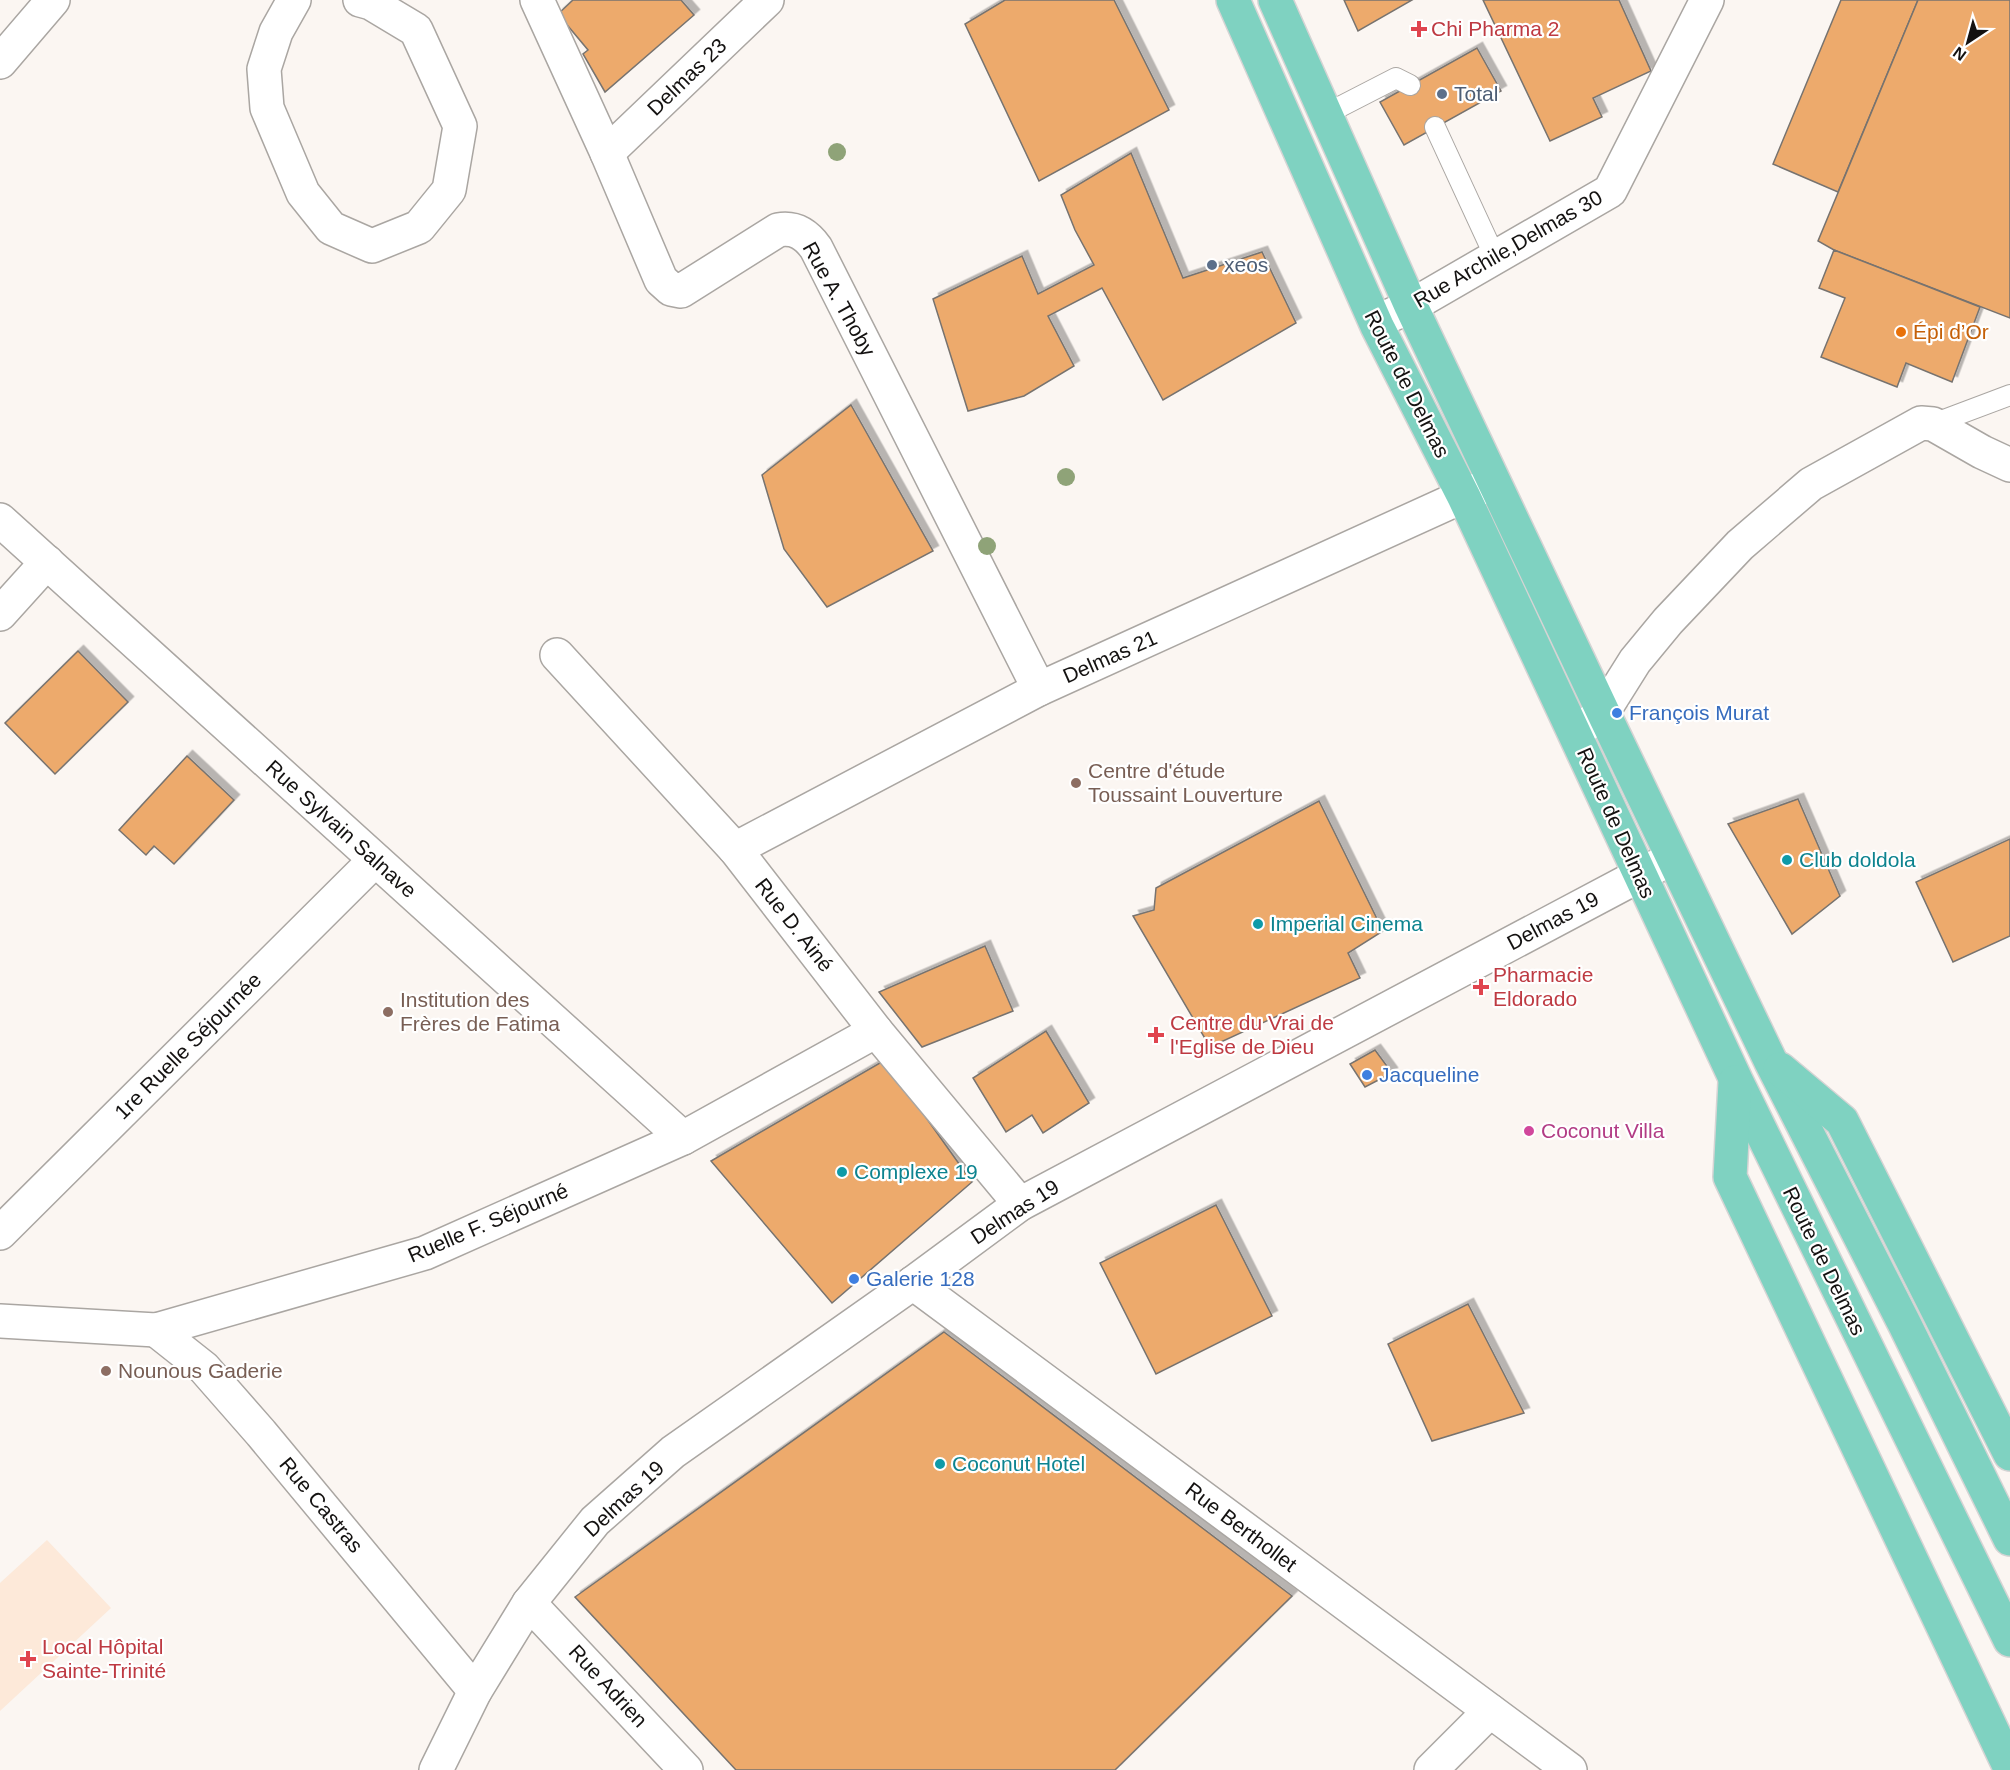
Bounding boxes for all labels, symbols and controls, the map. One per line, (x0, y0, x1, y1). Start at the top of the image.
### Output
north arrow (1938, 12, 1998, 72)
place label: Chi Pharma 2 (1431, 17, 1559, 40)
marker: Chi Pharma 2 (1412, 22, 1426, 36)
street label: Delmas 23 (643, 33, 731, 120)
text: N (1950, 43, 1969, 64)
place label: Total (1454, 82, 1498, 105)
marker: Total (1435, 87, 1449, 101)
street label: Rue Archile,Delmas 30 (1410, 185, 1606, 312)
street label: Rue A. Thoby (799, 238, 880, 360)
place label: xeos (1224, 253, 1268, 276)
marker: xeos (1205, 258, 1219, 272)
street label: Route de Delmas (1360, 306, 1455, 461)
place label: Épi d’Or (1913, 320, 1989, 343)
marker: Épi d’Or (1894, 325, 1908, 339)
street label: Delmas 21 (1059, 626, 1160, 687)
place label: François Murat (1629, 701, 1769, 724)
marker: François Murat (1610, 706, 1624, 720)
street label: Route de Delmas (1573, 744, 1660, 902)
street label: Rue Sylvain Salnave (262, 755, 421, 902)
place label: Centre d'étude Toussaint Louverture (1088, 759, 1283, 806)
marker: Centre d'étude Toussaint Louverture (1069, 776, 1083, 790)
place label: Club doldola (1799, 848, 1916, 871)
marker: Club doldola (1780, 853, 1794, 867)
street label: Rue D. Ainé (751, 873, 838, 976)
street label: Delmas 19 (1503, 887, 1602, 954)
place label: Imperial Cinema (1270, 912, 1423, 935)
marker: Imperial Cinema (1251, 917, 1265, 931)
place label: Pharmacie Eldorado (1493, 963, 1593, 1010)
street label: 1re Ruelle Séjournée (110, 968, 266, 1124)
marker: Pharmacie Eldorado (1474, 980, 1488, 994)
place label: Institution des Frères de Fatima (400, 988, 560, 1035)
marker: Institution des Frères de Fatima (381, 1005, 395, 1019)
place label: Centre du Vrai de l'Eglise de Dieu (1170, 1011, 1334, 1058)
marker: Centre du Vrai de l'Eglise de Dieu (1147, 1026, 1165, 1044)
place label: Jacqueline (1379, 1063, 1479, 1086)
marker: Jacqueline (1360, 1068, 1374, 1082)
place label: Coconut Villa (1541, 1119, 1665, 1142)
marker: Coconut Villa (1522, 1124, 1536, 1138)
place label: Complexe 19 (854, 1160, 978, 1183)
marker: Complexe 19 (835, 1165, 849, 1179)
street label: Delmas 19 (966, 1175, 1063, 1249)
street label: Ruelle F. Séjourné (404, 1178, 571, 1267)
street label: Route de Delmas (1779, 1183, 1870, 1339)
place label: Galerie 128 (866, 1267, 975, 1290)
marker: Galerie 128 (847, 1272, 861, 1286)
place label: Nounous Gaderie (118, 1359, 283, 1382)
marker: Nounous Gaderie (99, 1364, 113, 1378)
place label: Coconut Hotel (952, 1452, 1085, 1475)
street label: Rue Castras (275, 1453, 368, 1557)
street label: Delmas 19 (579, 1456, 668, 1541)
marker: Coconut Hotel (933, 1457, 947, 1471)
street label: Rue Berthollet (1181, 1477, 1301, 1576)
place label: Local Hôpital Sainte-Trinité (42, 1635, 166, 1682)
street label: Rue Adrien (565, 1640, 652, 1731)
marker: Local Hôpital Sainte-Trinité (19, 1650, 37, 1668)

